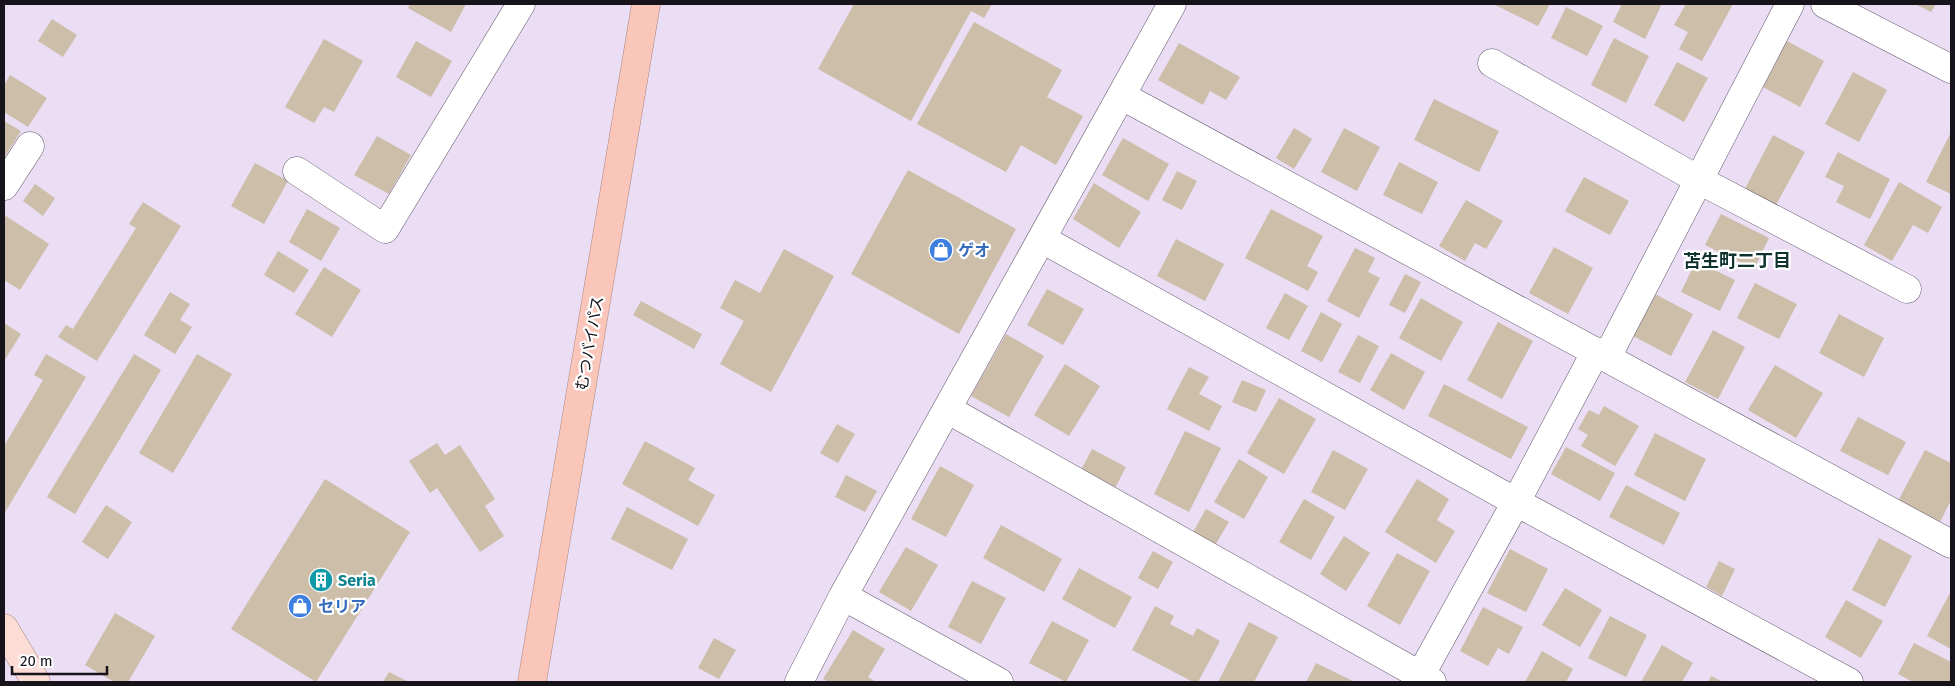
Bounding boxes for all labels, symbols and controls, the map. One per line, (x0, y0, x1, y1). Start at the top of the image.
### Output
shop icon: ゲオ (928, 237, 954, 263)
place label: ゲオ (958, 241, 990, 260)
district label: 苫生町二丁目 (1683, 250, 1791, 272)
street label: むつバイパス (572, 294, 607, 392)
building icon: Seria (308, 567, 334, 593)
place label: Seria (338, 571, 376, 590)
shop icon: セリア (287, 593, 313, 619)
place label: セリア (318, 597, 366, 616)
scale bar (12, 644, 108, 676)
text: 20 m (20, 652, 53, 670)

